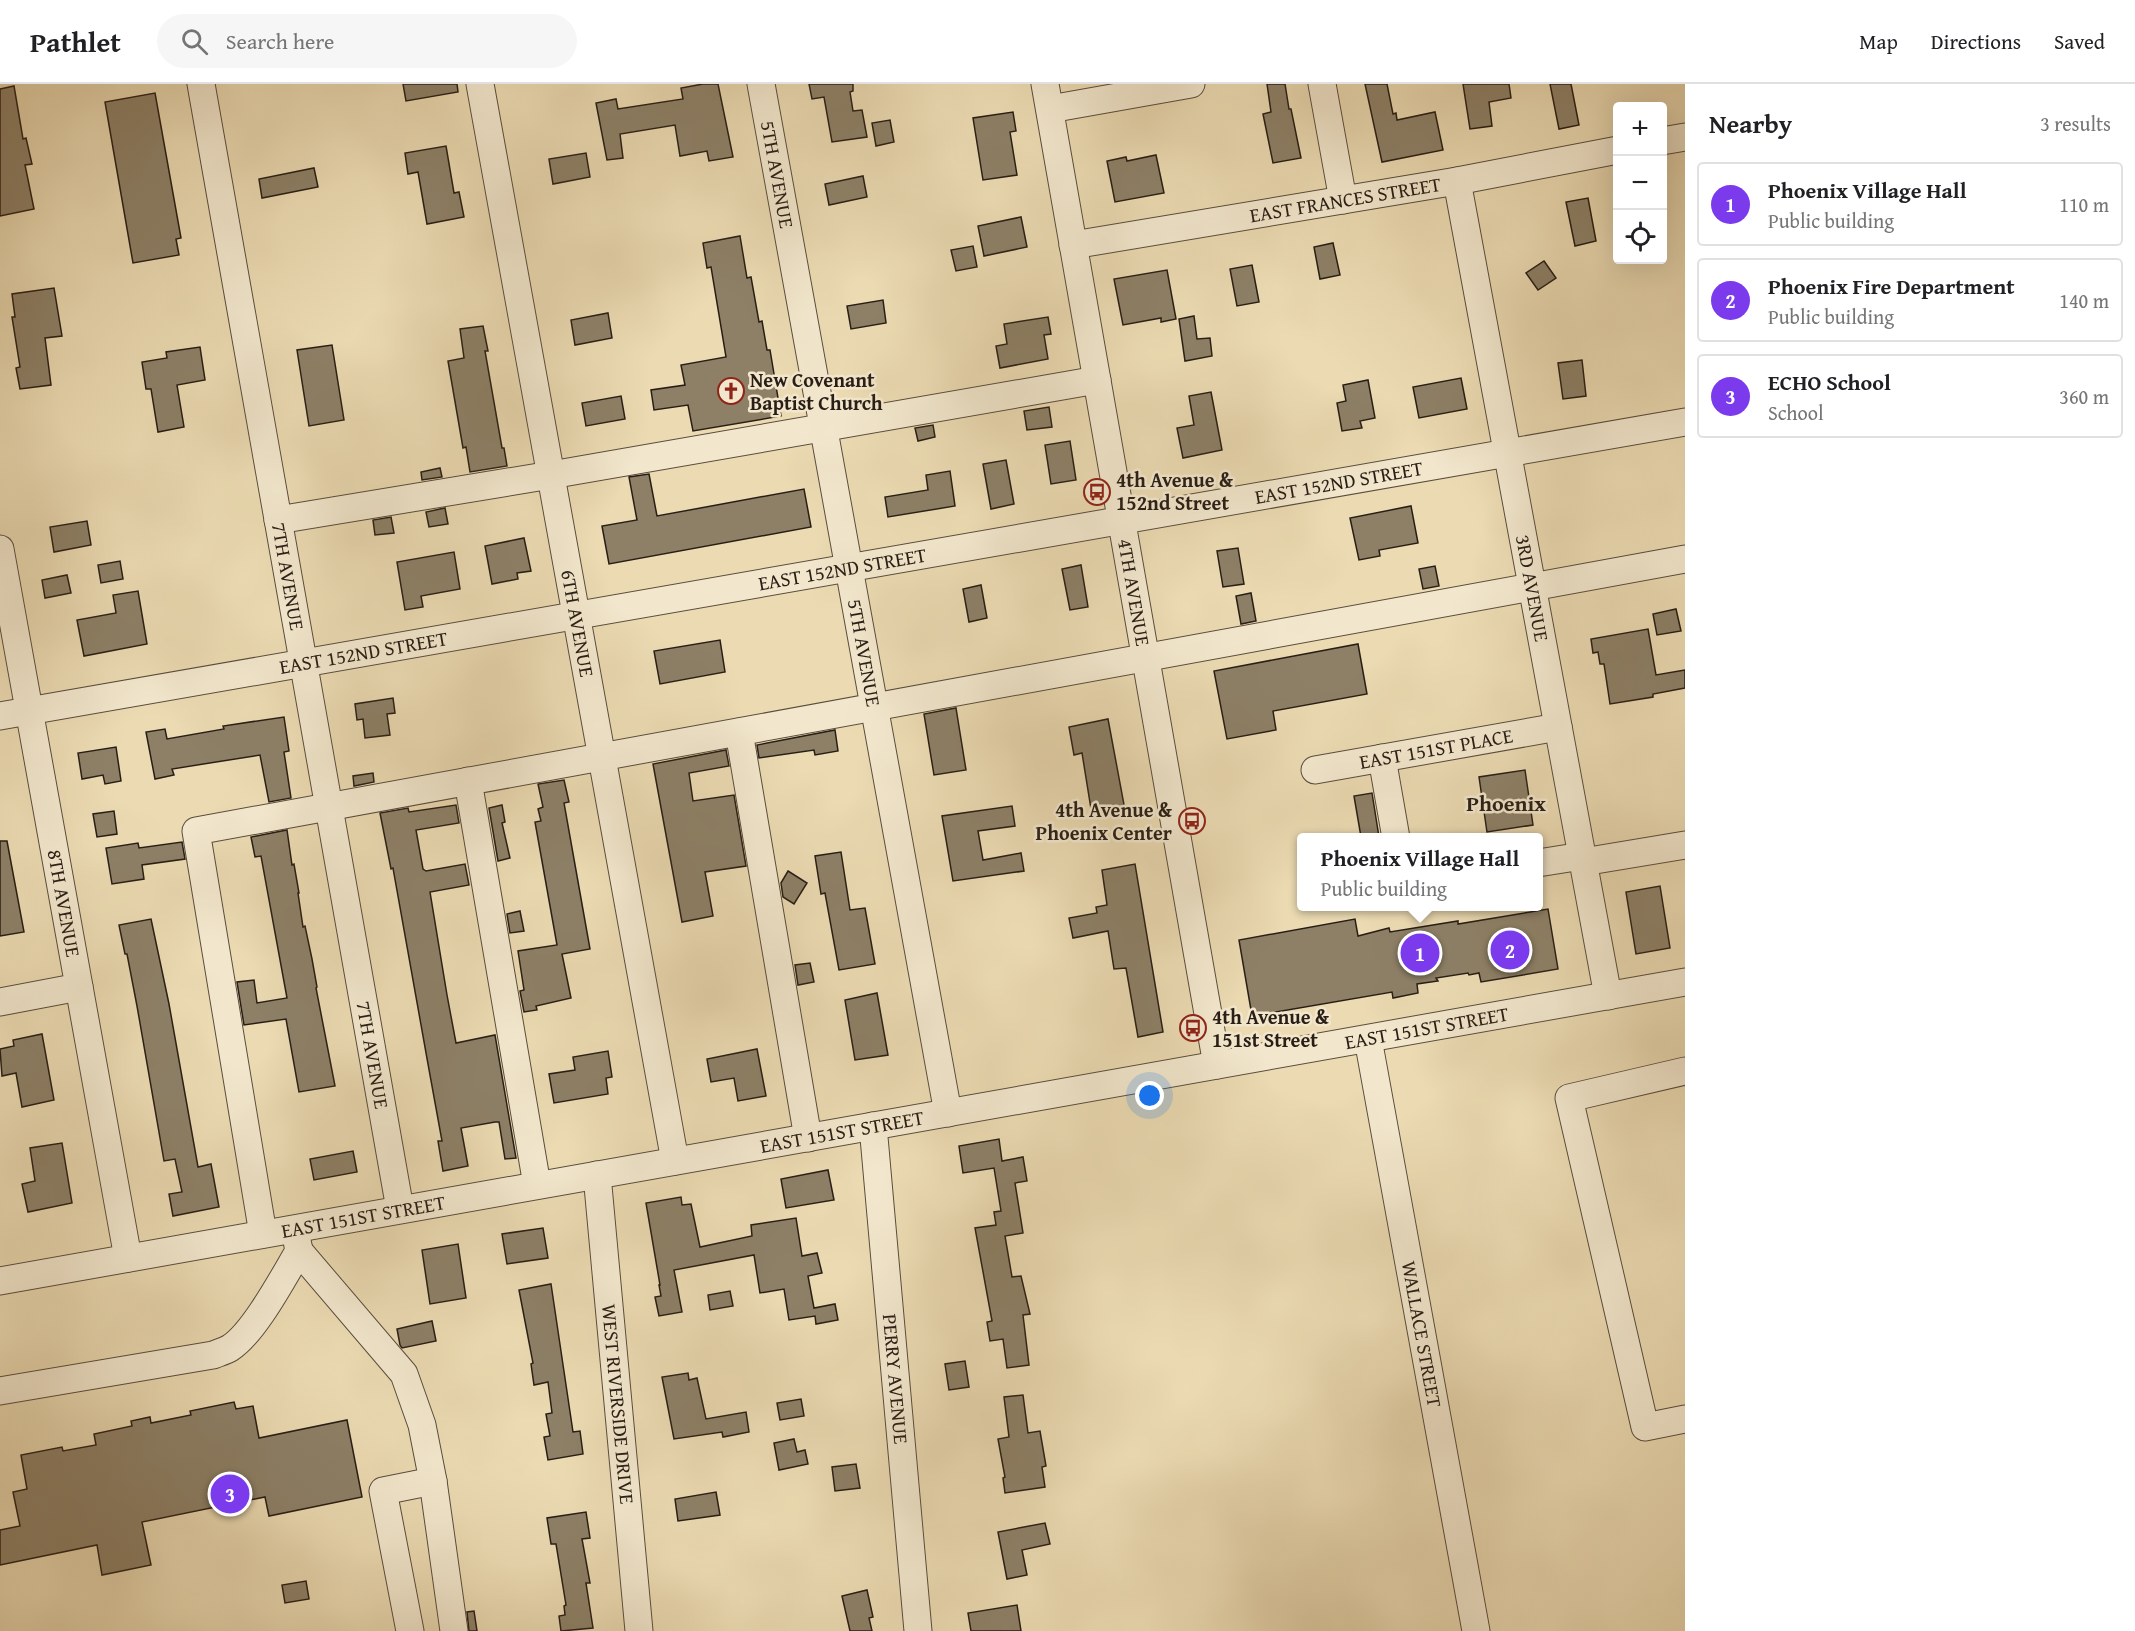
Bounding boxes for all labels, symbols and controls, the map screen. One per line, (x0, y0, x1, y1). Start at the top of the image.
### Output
search box (157, 14, 577, 68)
text: Pathlet (30, 21, 121, 62)
icon: search (178, 25, 211, 58)
text: Search here (226, 25, 334, 57)
text: Map (1859, 26, 1898, 57)
text: Directions (1931, 26, 2021, 57)
text: Saved (2054, 26, 2105, 57)
map controls (1613, 102, 1667, 264)
button: + (1613, 102, 1667, 156)
text: Nearby (1709, 104, 1792, 143)
text: 3 results (2040, 109, 2111, 138)
street label: 5TH AVENUE (754, 118, 802, 231)
button: − (1613, 156, 1667, 210)
street label: EAST FRANCES STREET (1247, 169, 1443, 229)
text: Phoenix Village Hall (1768, 174, 1966, 206)
text: 1 (1725, 190, 1736, 219)
text: 110 m (2059, 190, 2109, 219)
text: Public building (1768, 206, 1894, 235)
button: locate (1613, 210, 1667, 264)
text: Phoenix Fire Department (1768, 270, 2015, 302)
text: 2 (1725, 286, 1736, 315)
text: 140 m (2059, 286, 2109, 315)
text: Public building (1768, 302, 1894, 331)
place label: New Covenant Baptist Church (750, 365, 883, 417)
text: ECHO School (1768, 366, 1891, 398)
church icon: New Covenant Baptist Church (716, 376, 746, 406)
text: 3 (1725, 382, 1736, 411)
text: 360 m (2059, 382, 2109, 411)
text: School (1768, 398, 1824, 427)
street label: EAST 152ND STREET (1252, 453, 1425, 511)
place label: 4th Avenue & 152nd Street (1116, 465, 1234, 517)
bus stop icon: 4th Avenue & 152nd Street (1082, 477, 1112, 507)
street label: 7TH AVENUE (265, 520, 312, 632)
street label: 3RD AVENUE (1509, 532, 1557, 644)
street label: 4TH AVENUE (1111, 536, 1158, 648)
street label: EAST 152ND STREET (756, 540, 929, 597)
street label: 6TH AVENUE (554, 567, 602, 679)
street label: 5TH AVENUE (841, 597, 889, 709)
street label: EAST 152ND STREET (277, 623, 450, 681)
street label: EAST 151ST PLACE (1357, 720, 1515, 776)
district label: Phoenix (1466, 787, 1546, 819)
place label: 4th Avenue & Phoenix Center (1036, 795, 1173, 847)
bus stop icon: 4th Avenue & Phoenix Center (1177, 806, 1207, 836)
popup (1297, 833, 1543, 911)
text: Phoenix Village Hall (1321, 842, 1519, 874)
street label: 8TH AVENUE (41, 847, 88, 959)
text: Public building (1321, 874, 1447, 903)
pin: 2 (1490, 928, 1530, 972)
pin: 1 (1400, 930, 1440, 976)
street label: 7TH AVENUE (349, 999, 397, 1111)
street label: EAST 151ST STREET (1342, 999, 1511, 1056)
place label: 4th Avenue & 151st Street (1212, 1002, 1330, 1054)
bus stop icon: 4th Avenue & 151st Street (1178, 1013, 1208, 1043)
your location (1135, 1081, 1164, 1110)
street label: EAST 151ST STREET (758, 1102, 926, 1160)
street label: EAST 151ST STREET (279, 1187, 447, 1245)
street label: WALLACE STREET (1395, 1258, 1450, 1410)
street label: WEST RIVERSIDE DRIVE (595, 1303, 642, 1505)
street label: PERRY AVENUE (876, 1313, 916, 1445)
pin: 3 (210, 1472, 250, 1516)

